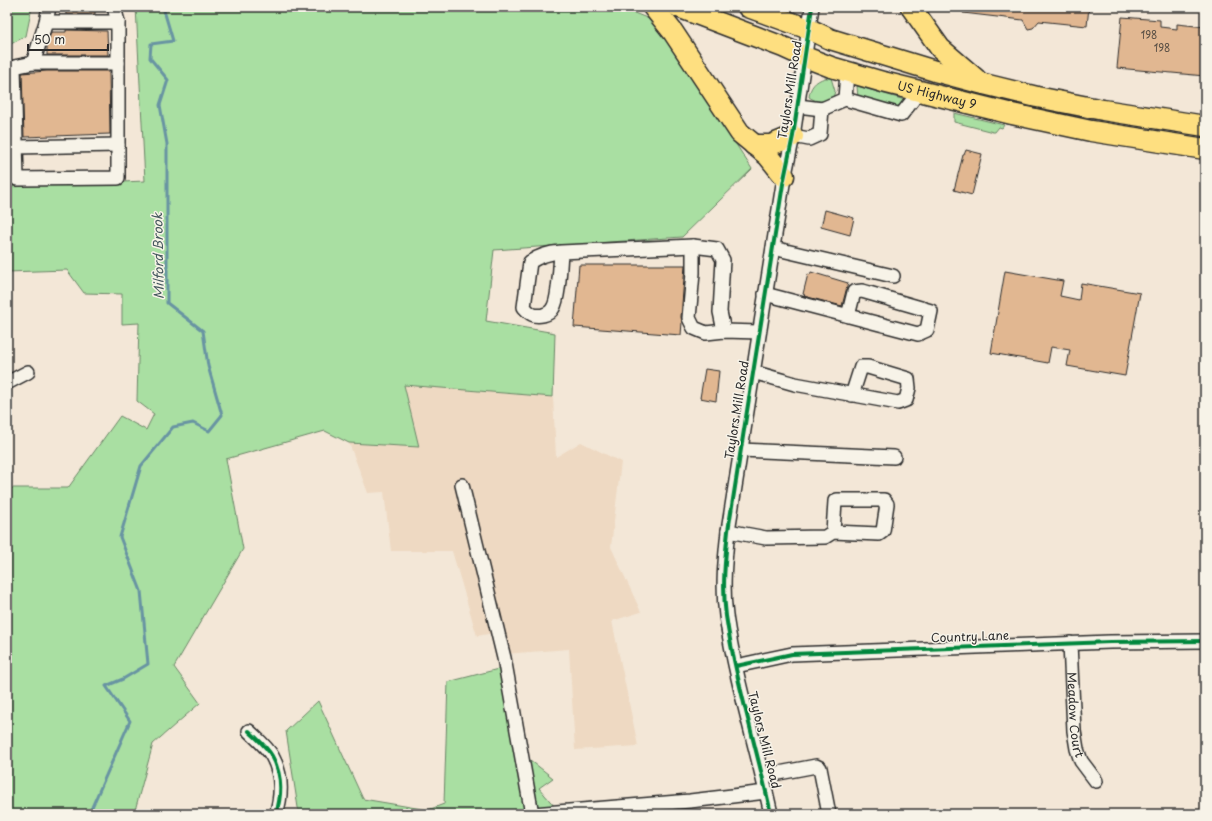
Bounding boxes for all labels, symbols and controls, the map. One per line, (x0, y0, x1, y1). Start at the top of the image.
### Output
scale bar (28, 26, 108, 52)
house number: 198 (1141, 27, 1157, 42)
text: 50 m (34, 30, 65, 48)
street label: Taylors Mill Road (772, 39, 806, 140)
house number: 198 (1154, 40, 1170, 55)
street label: US Highway 9 (895, 76, 979, 113)
water label: Milford Brook (147, 212, 168, 300)
street label: Taylors Mill Road (719, 359, 753, 460)
street label: Country Lane (931, 626, 1009, 646)
street label: Meadow Court (1063, 672, 1089, 760)
street label: Taylors Mill Road (744, 689, 786, 790)

